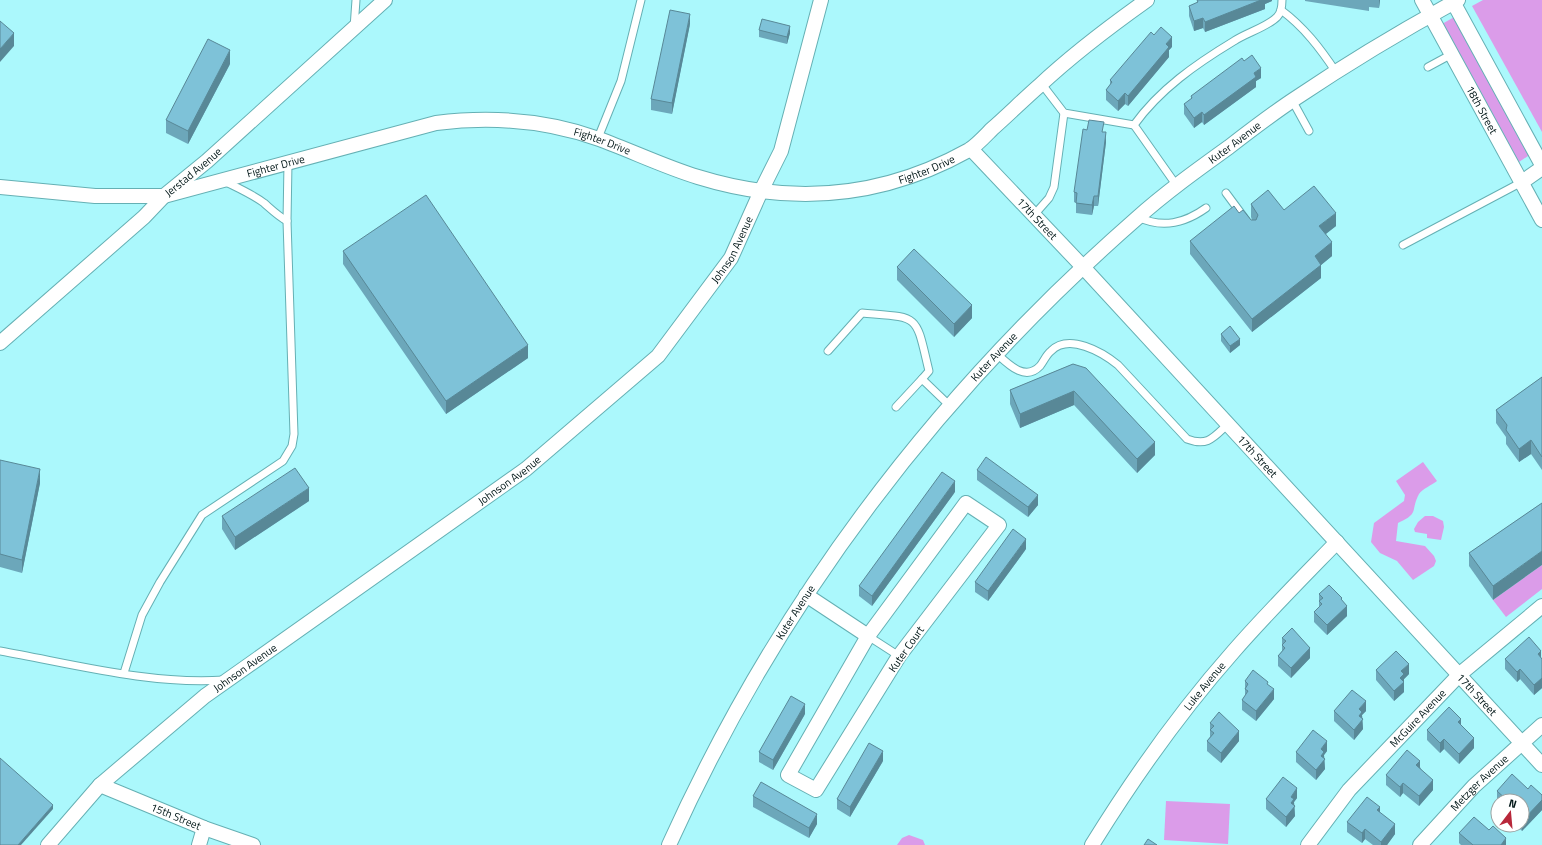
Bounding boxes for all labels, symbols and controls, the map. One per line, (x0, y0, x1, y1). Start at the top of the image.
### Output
street label: 18th Street (1462, 83, 1502, 137)
street label: Kuter Avenue (1205, 117, 1265, 167)
street label: Fighter Drive (572, 123, 634, 159)
street label: Jerstad Avenue (161, 143, 225, 200)
street label: Fighter Drive (245, 150, 307, 181)
street label: Fighter Drive (896, 151, 958, 188)
street label: 17th Street (1013, 194, 1061, 243)
street label: Johnson Avenue (707, 213, 757, 286)
street label: Kuter Avenue (967, 328, 1021, 385)
street label: 17th Street (1234, 431, 1281, 481)
street label: Johnson Avenue (474, 452, 544, 509)
street label: Kuter Avenue (772, 581, 819, 643)
street label: Kuter Court (884, 623, 928, 675)
street label: Johnson Avenue (210, 639, 280, 696)
street label: Luke Avenue (1180, 658, 1230, 714)
street label: 17th Street (1453, 670, 1501, 719)
street label: McGuire Avenue (1386, 685, 1450, 751)
street label: Metzger Avenue (1447, 751, 1512, 815)
north arrow (1490, 793, 1530, 833)
text: N (1507, 795, 1519, 812)
street label: 15th Street (148, 799, 203, 834)

